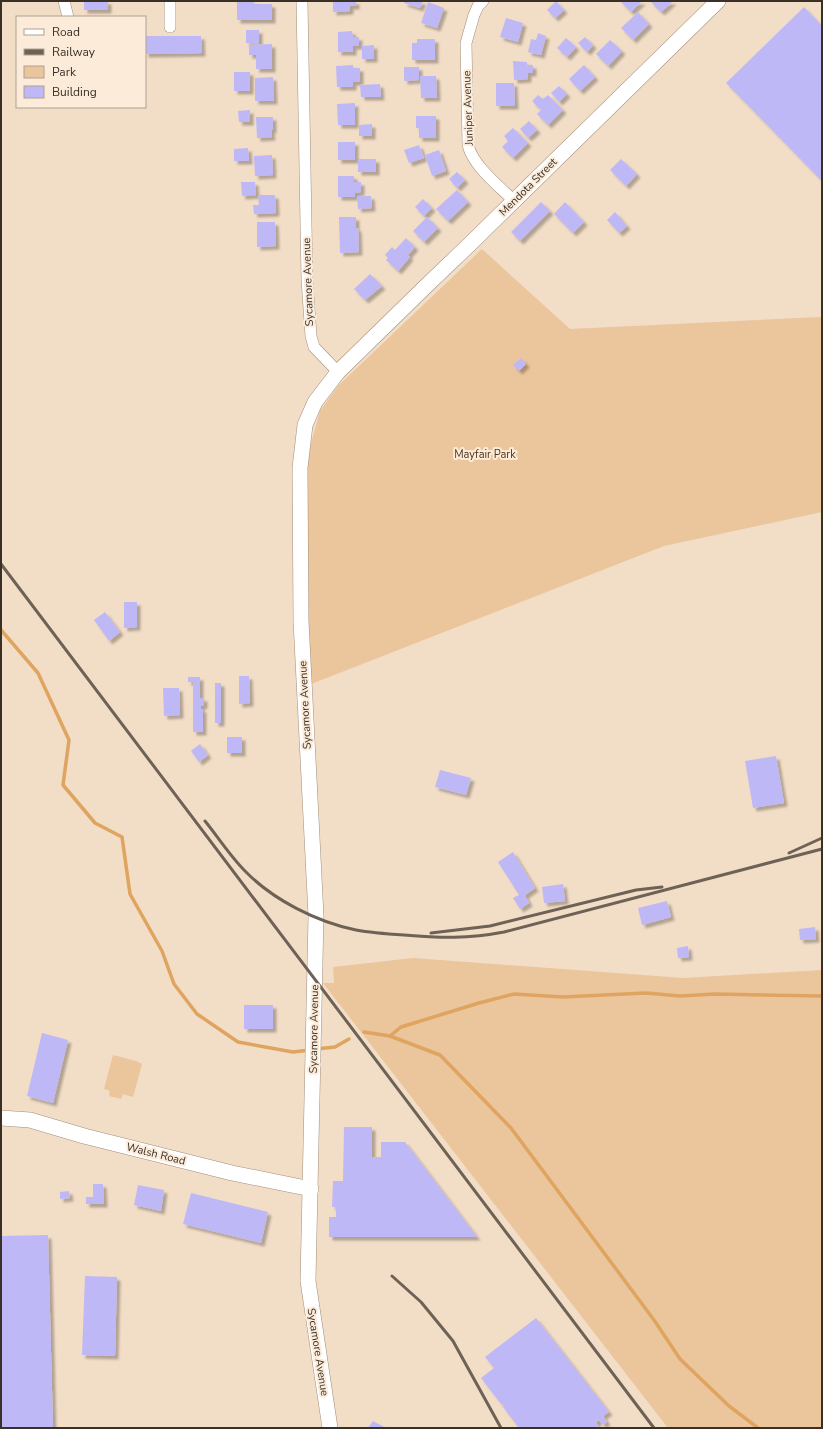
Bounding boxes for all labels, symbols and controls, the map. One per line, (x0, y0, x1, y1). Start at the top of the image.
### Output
legend (16, 16, 146, 108)
text: Road (52, 24, 80, 40)
text: Railway (52, 44, 96, 60)
text: Park (52, 64, 77, 80)
street label: Juniper Avenue (459, 70, 477, 147)
text: Building (52, 84, 97, 100)
street label: Mendota Street (496, 155, 560, 219)
street label: Sycamore Avenue (299, 237, 317, 327)
park label: Mayfair Park (454, 447, 516, 462)
street label: Sycamore Avenue (295, 660, 315, 750)
street label: Sycamore Avenue (306, 984, 322, 1073)
street label: Walsh Road (125, 1139, 187, 1169)
street label: Sycamore Avenue (304, 1307, 332, 1397)

